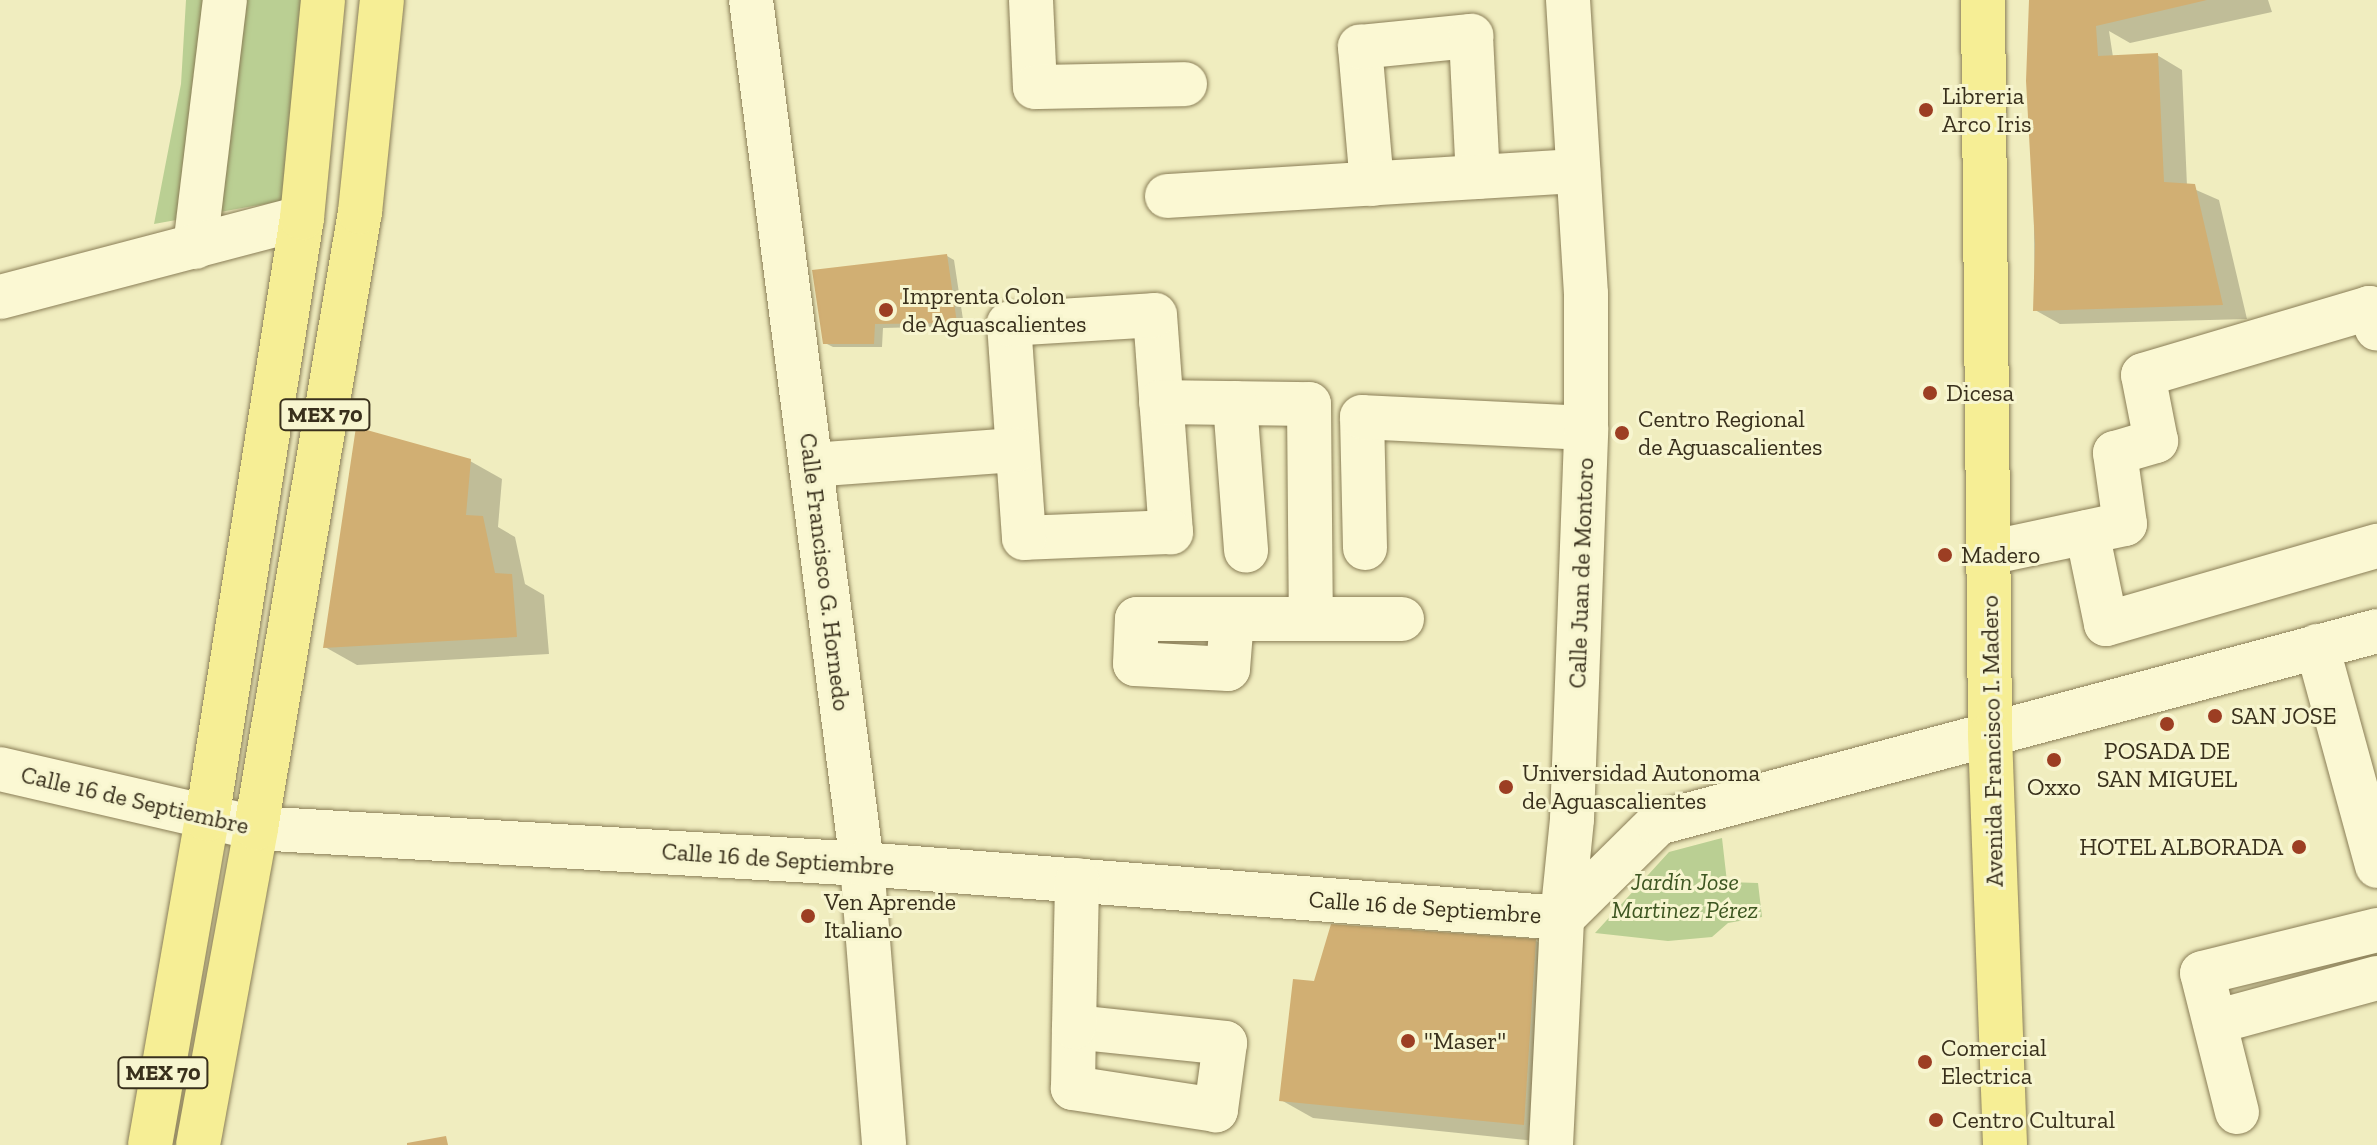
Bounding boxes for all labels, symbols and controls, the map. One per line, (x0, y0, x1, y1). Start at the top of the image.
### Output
place label: Libreria Arco Iris (1942, 82, 2032, 138)
marker: Libreria Arco Iris (1917, 101, 1935, 119)
place label: Imprenta Colon de Aguascalientes (902, 282, 1087, 338)
marker: Imprenta Colon de Aguascalientes (877, 301, 895, 319)
place label: Dicesa (1946, 379, 2014, 407)
marker: Dicesa (1921, 384, 1939, 402)
road number: MEX 70 (279, 397, 371, 433)
place label: Centro Regional de Aguascalientes (1638, 405, 1823, 461)
marker: Centro Regional de Aguascalientes (1613, 424, 1631, 442)
street label: Calle Francisco G. Hornedo (794, 431, 856, 713)
street label: Calle Juan de Montoro (1563, 457, 1599, 689)
place label: Madero (1961, 541, 2040, 569)
marker: Madero (1936, 546, 1954, 564)
street label: Avenida Francisco I. Madero (1975, 595, 2009, 887)
place label: SAN JOSE (2231, 702, 2337, 730)
marker: SAN JOSE (2206, 707, 2224, 725)
marker: POSADA DE SAN MIGUEL (2158, 715, 2176, 733)
place label: POSADA DE SAN MIGUEL (2097, 737, 2237, 793)
marker: Oxxo (2045, 751, 2063, 769)
place label: Universidad Autonoma de Aguascalientes (1522, 759, 1761, 815)
street label: Calle 16 de Septiembre (18, 760, 252, 840)
place label: Oxxo (2027, 773, 2081, 801)
marker: Universidad Autonoma de Aguascalientes (1497, 778, 1515, 796)
place label: HOTEL ALBORADA (2078, 833, 2283, 861)
street label: Calle 16 de Septiembre (661, 837, 895, 881)
marker: HOTEL ALBORADA (2290, 838, 2308, 856)
park label: Jardín Jose Martinez Pérez (1612, 868, 1758, 924)
street label: Calle 16 de Septiembre (1308, 885, 1542, 929)
place label: Ven Aprende Italiano (824, 888, 957, 944)
marker: Ven Aprende Italiano (799, 907, 817, 925)
place label: "Maser" (1424, 1027, 1506, 1055)
marker: "Maser" (1399, 1032, 1417, 1050)
place label: Comercial Electrica (1941, 1034, 2047, 1090)
marker: Comercial Electrica (1916, 1053, 1934, 1071)
road number: MEX 70 (117, 1055, 209, 1091)
place label: Centro Cultural (1952, 1106, 2115, 1134)
marker: Centro Cultural (1927, 1111, 1945, 1129)

